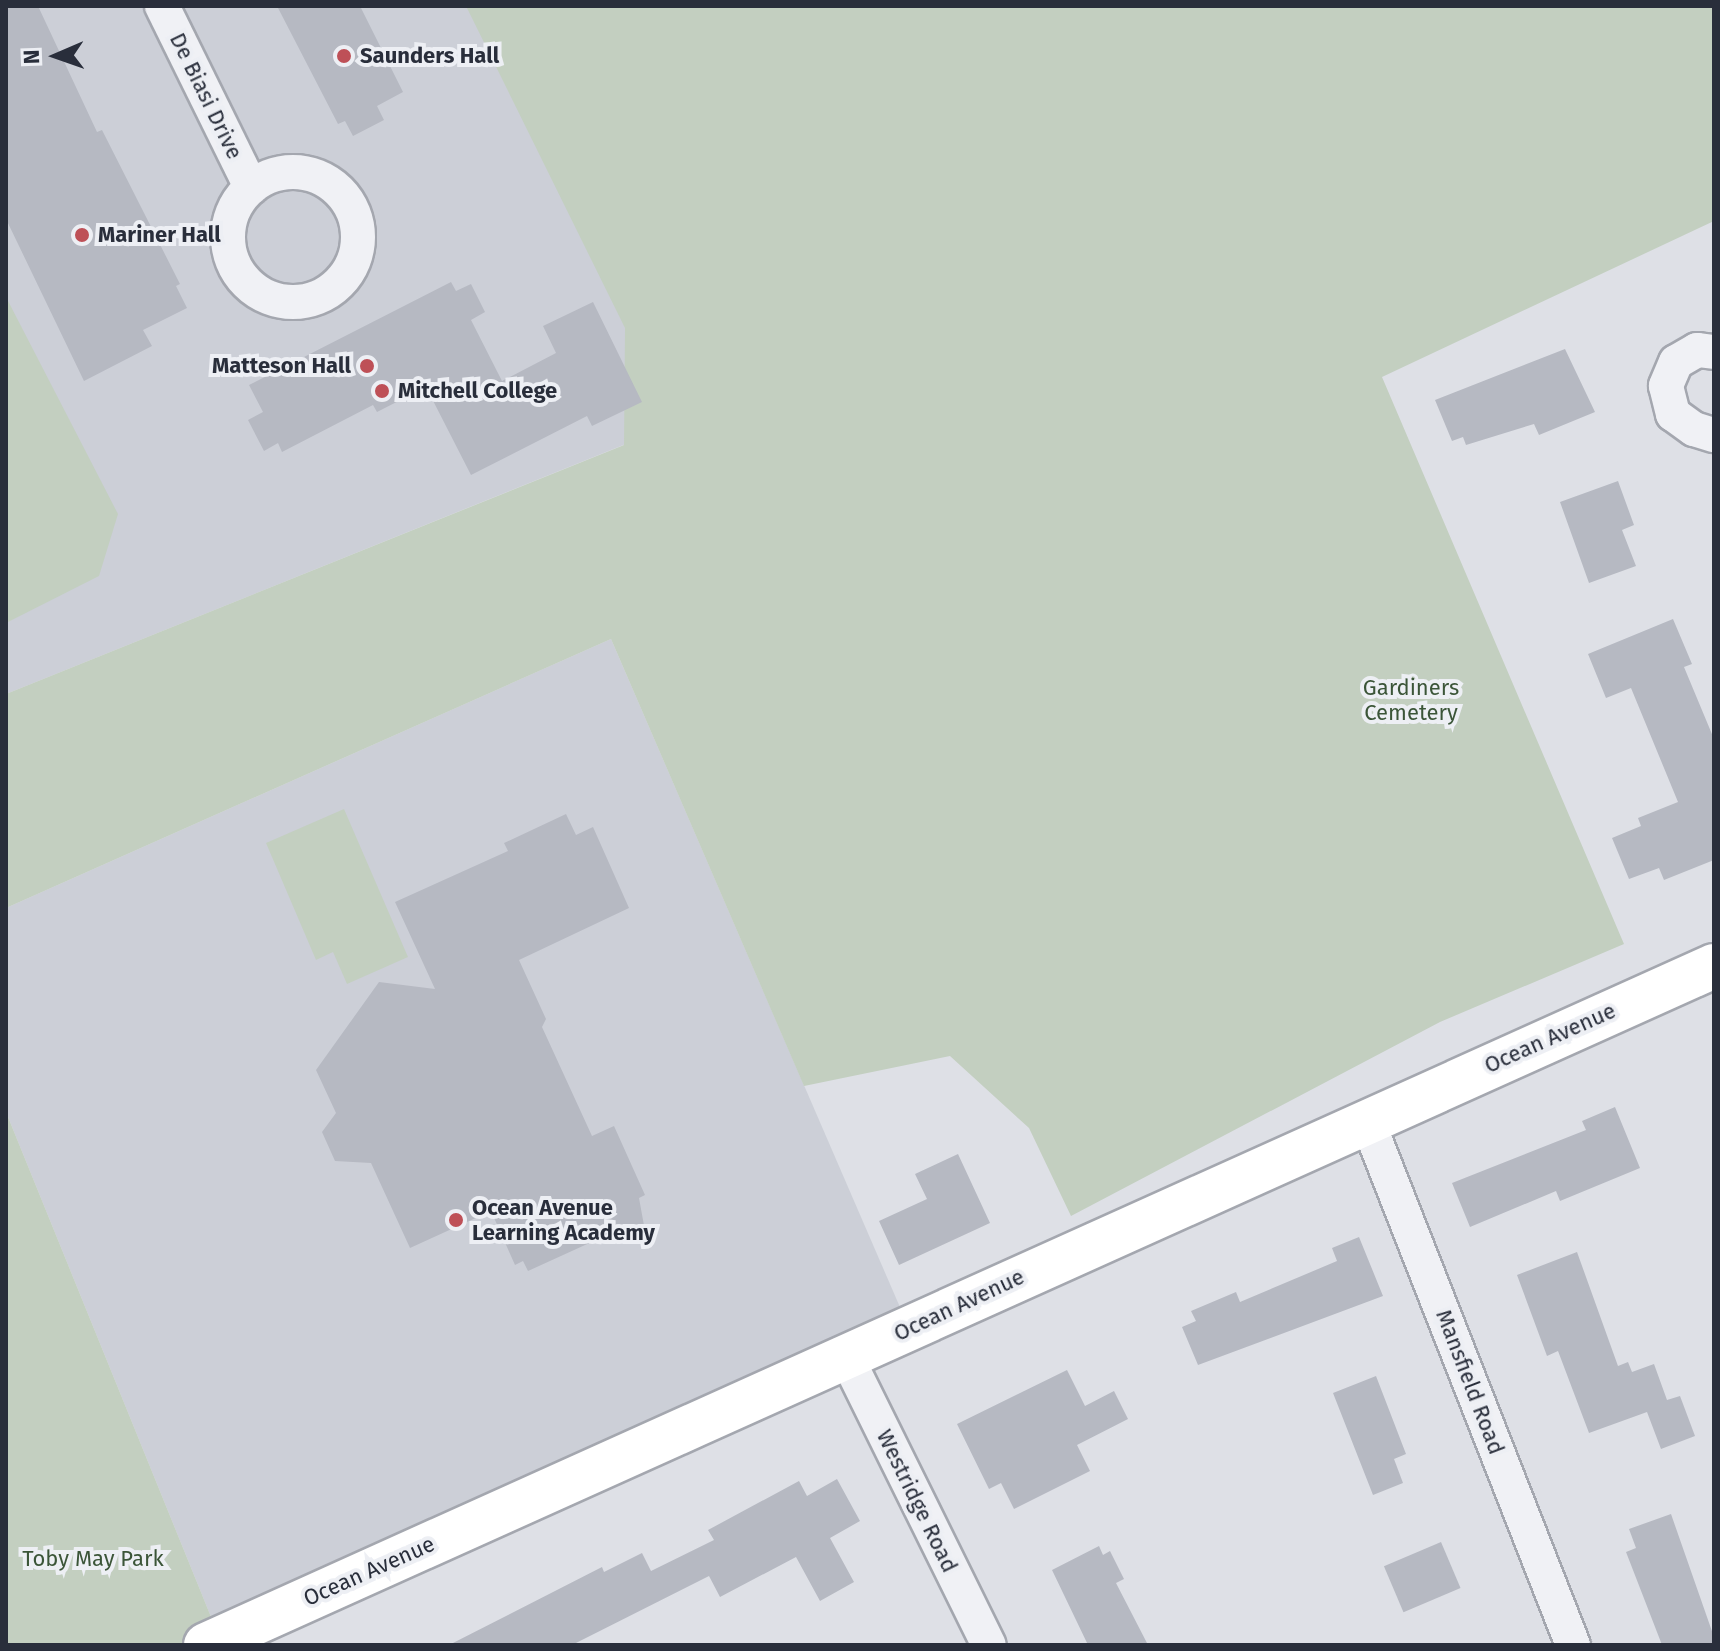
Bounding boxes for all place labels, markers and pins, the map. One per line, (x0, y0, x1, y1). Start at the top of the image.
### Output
place label: Saunders Hall (360, 43, 499, 69)
marker: Saunders Hall (335, 47, 353, 65)
place label: Mariner Hall (98, 222, 221, 248)
marker: Mariner Hall (73, 226, 91, 244)
place label: Matteson Hall (212, 353, 351, 379)
marker: Matteson Hall (358, 357, 376, 375)
place label: Mitchell College (398, 378, 557, 404)
marker: Mitchell College (373, 382, 391, 400)
place label: Ocean Avenue Learning Academy (472, 1194, 655, 1246)
marker: Ocean Avenue Learning Academy (447, 1211, 465, 1229)

